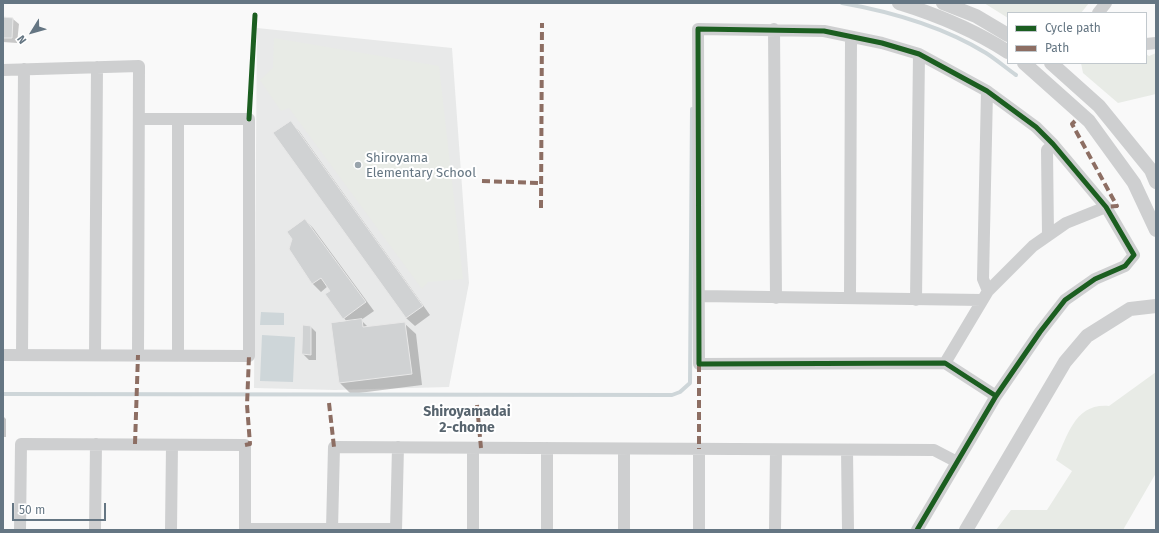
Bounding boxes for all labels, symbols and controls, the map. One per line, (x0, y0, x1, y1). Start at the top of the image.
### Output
north arrow (12, 12, 52, 52)
legend (1007, 12, 1147, 64)
text: Cycle path (1045, 21, 1101, 35)
text: N (15, 33, 29, 46)
text: Path (1045, 41, 1069, 55)
place label: Shiroyama Elementary School (366, 150, 476, 181)
marker: Shiroyama Elementary School (353, 160, 363, 170)
district label: Shiroyamadai 2-chome (423, 404, 511, 436)
scale bar (14, 495, 108, 521)
text: 50 m (19, 503, 45, 517)

